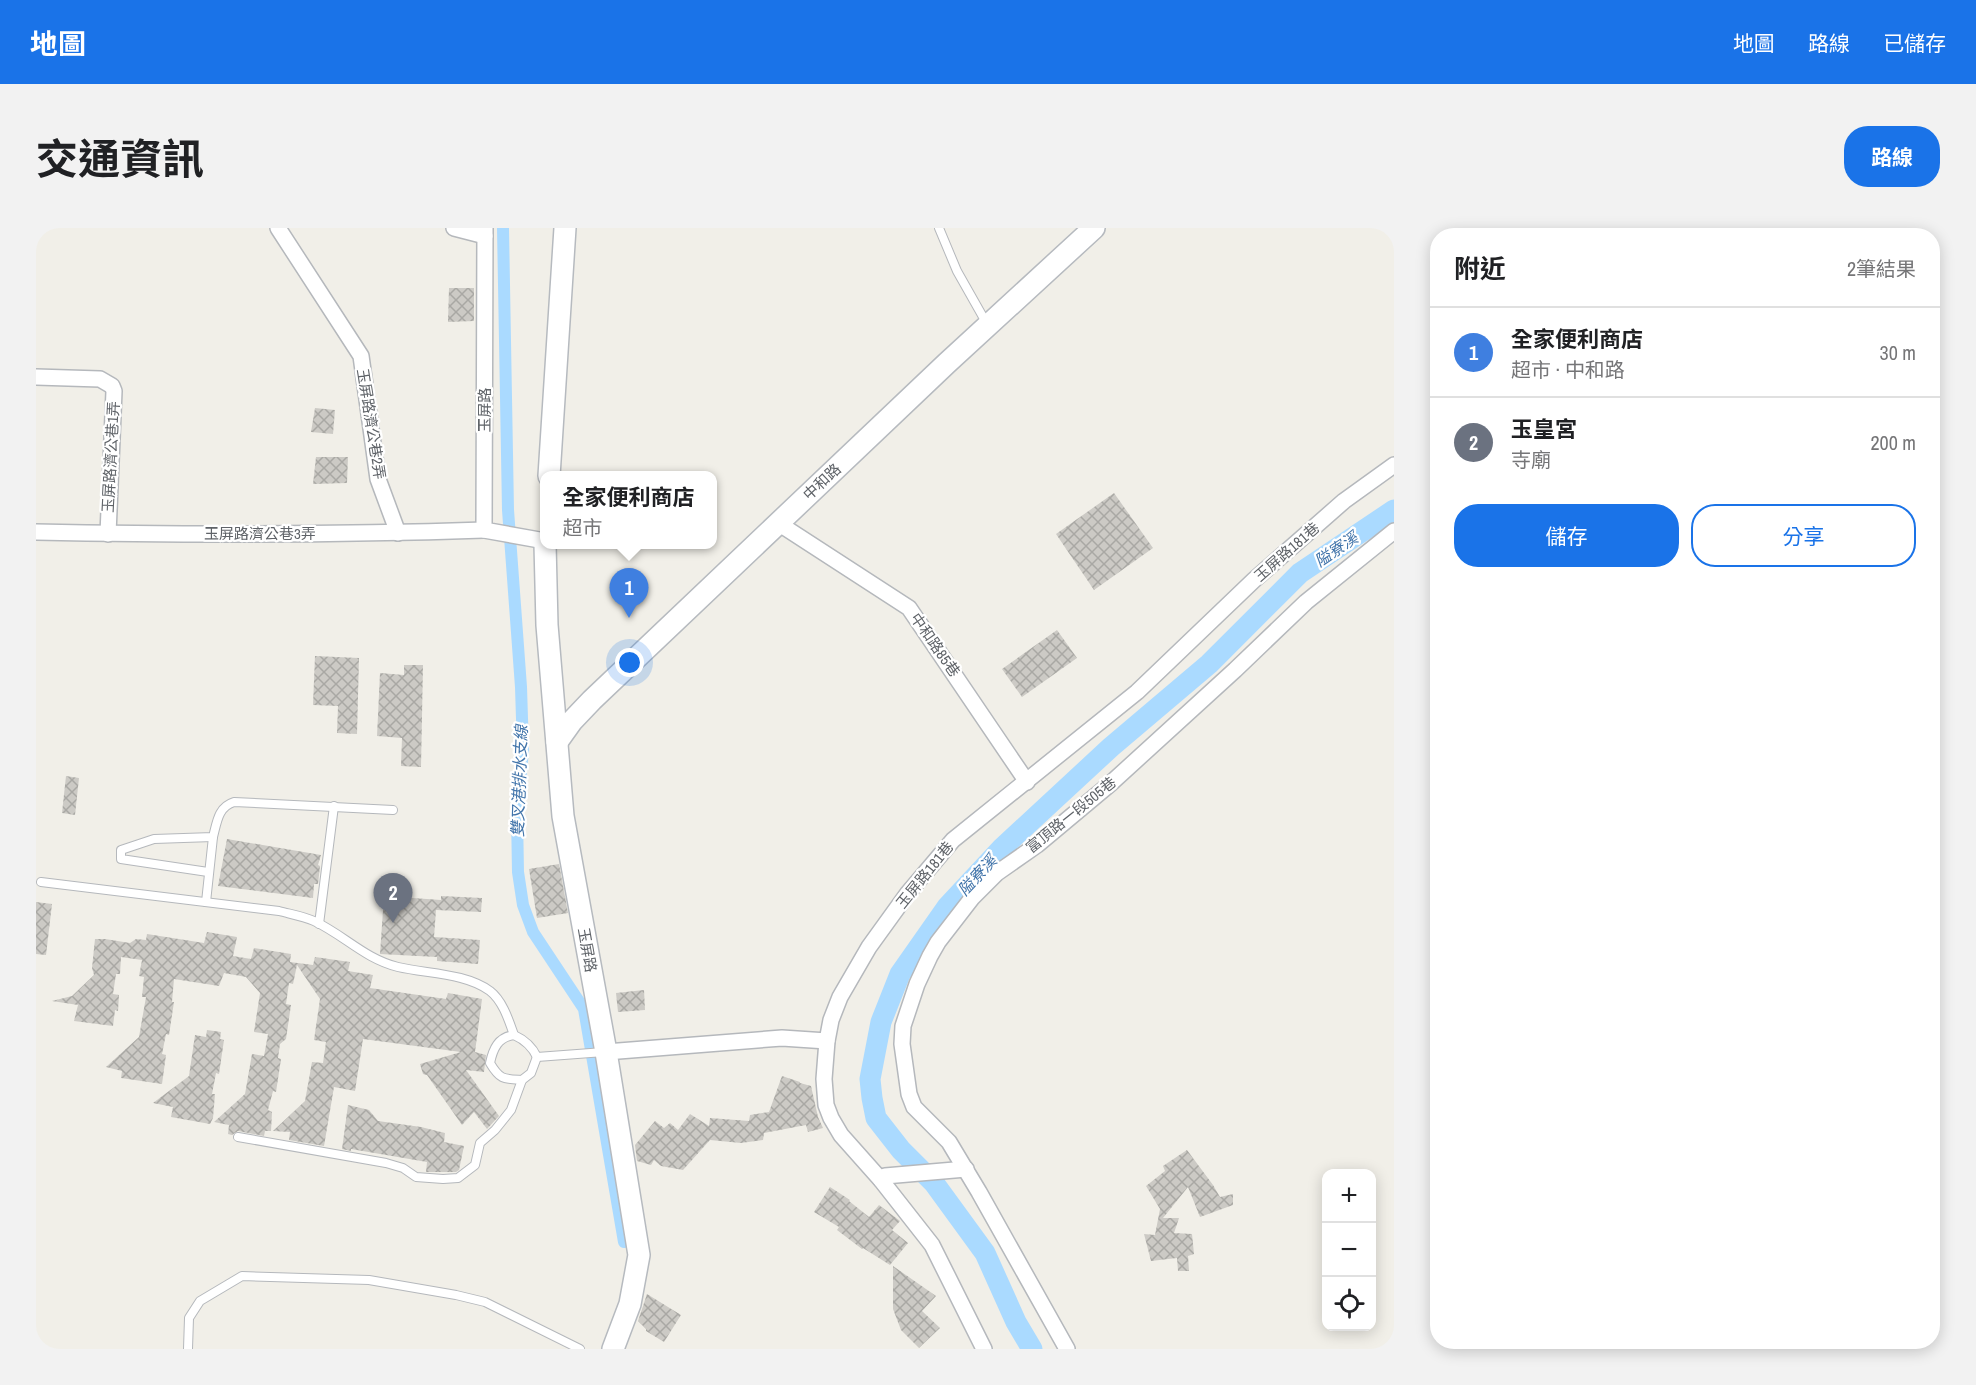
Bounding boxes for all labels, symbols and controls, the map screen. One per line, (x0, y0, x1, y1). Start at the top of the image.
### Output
text: 地圖 (30, 25, 86, 63)
text: 地圖 (1733, 29, 1775, 58)
text: 路線 (1808, 29, 1850, 58)
text: 已儲存 (1883, 29, 1946, 58)
button: 路線 (1844, 126, 1940, 187)
text: 交通資訊 (36, 131, 204, 187)
text: 附近 (1454, 251, 1506, 286)
text: 2筆結果 (1847, 255, 1916, 282)
text: 全家便利商店 (1511, 324, 1643, 354)
text: 1 (1469, 339, 1478, 366)
text: 30 m (1880, 339, 1916, 366)
text: 超市 · 中和路 (1511, 356, 1625, 383)
street label: 玉屏路濟公巷2弄 (352, 367, 391, 481)
street label: 玉屏路 (474, 387, 495, 433)
street label: 玉屏路濟公巷1弄 (97, 401, 124, 513)
text: 玉皇宮 (1511, 414, 1577, 444)
text: 2 (1469, 429, 1478, 456)
text: 200 m (1870, 429, 1916, 456)
text: 寺廟 (1511, 446, 1551, 473)
street label: 中和路 (798, 459, 845, 505)
popup (540, 471, 717, 549)
text: 全家便利商店 (562, 482, 695, 512)
button: 儲存 (1454, 504, 1679, 567)
button: 分享 (1691, 504, 1916, 567)
text: 超市 (562, 514, 602, 541)
street label: 玉屏路181巷 (1249, 517, 1324, 586)
street label: 玉屏路濟公巷3弄 (204, 523, 316, 544)
water label: 隘寮溪 (1310, 525, 1364, 572)
pin: 1 (610, 568, 648, 618)
street label: 中和路85巷 (906, 609, 965, 681)
your location (615, 648, 644, 677)
water label: 雙叉港排水支線 (506, 723, 532, 837)
street label: 富頂路一段505巷 (1021, 772, 1120, 858)
street label: 玉屏路181巷 (891, 837, 958, 913)
water label: 隘寮溪 (953, 848, 1003, 900)
pin: 2 (374, 874, 412, 923)
street label: 玉屏路 (573, 926, 602, 974)
map controls (1322, 1169, 1376, 1331)
button: + (1322, 1169, 1376, 1223)
button: − (1322, 1223, 1376, 1277)
button: locate (1322, 1277, 1376, 1331)

